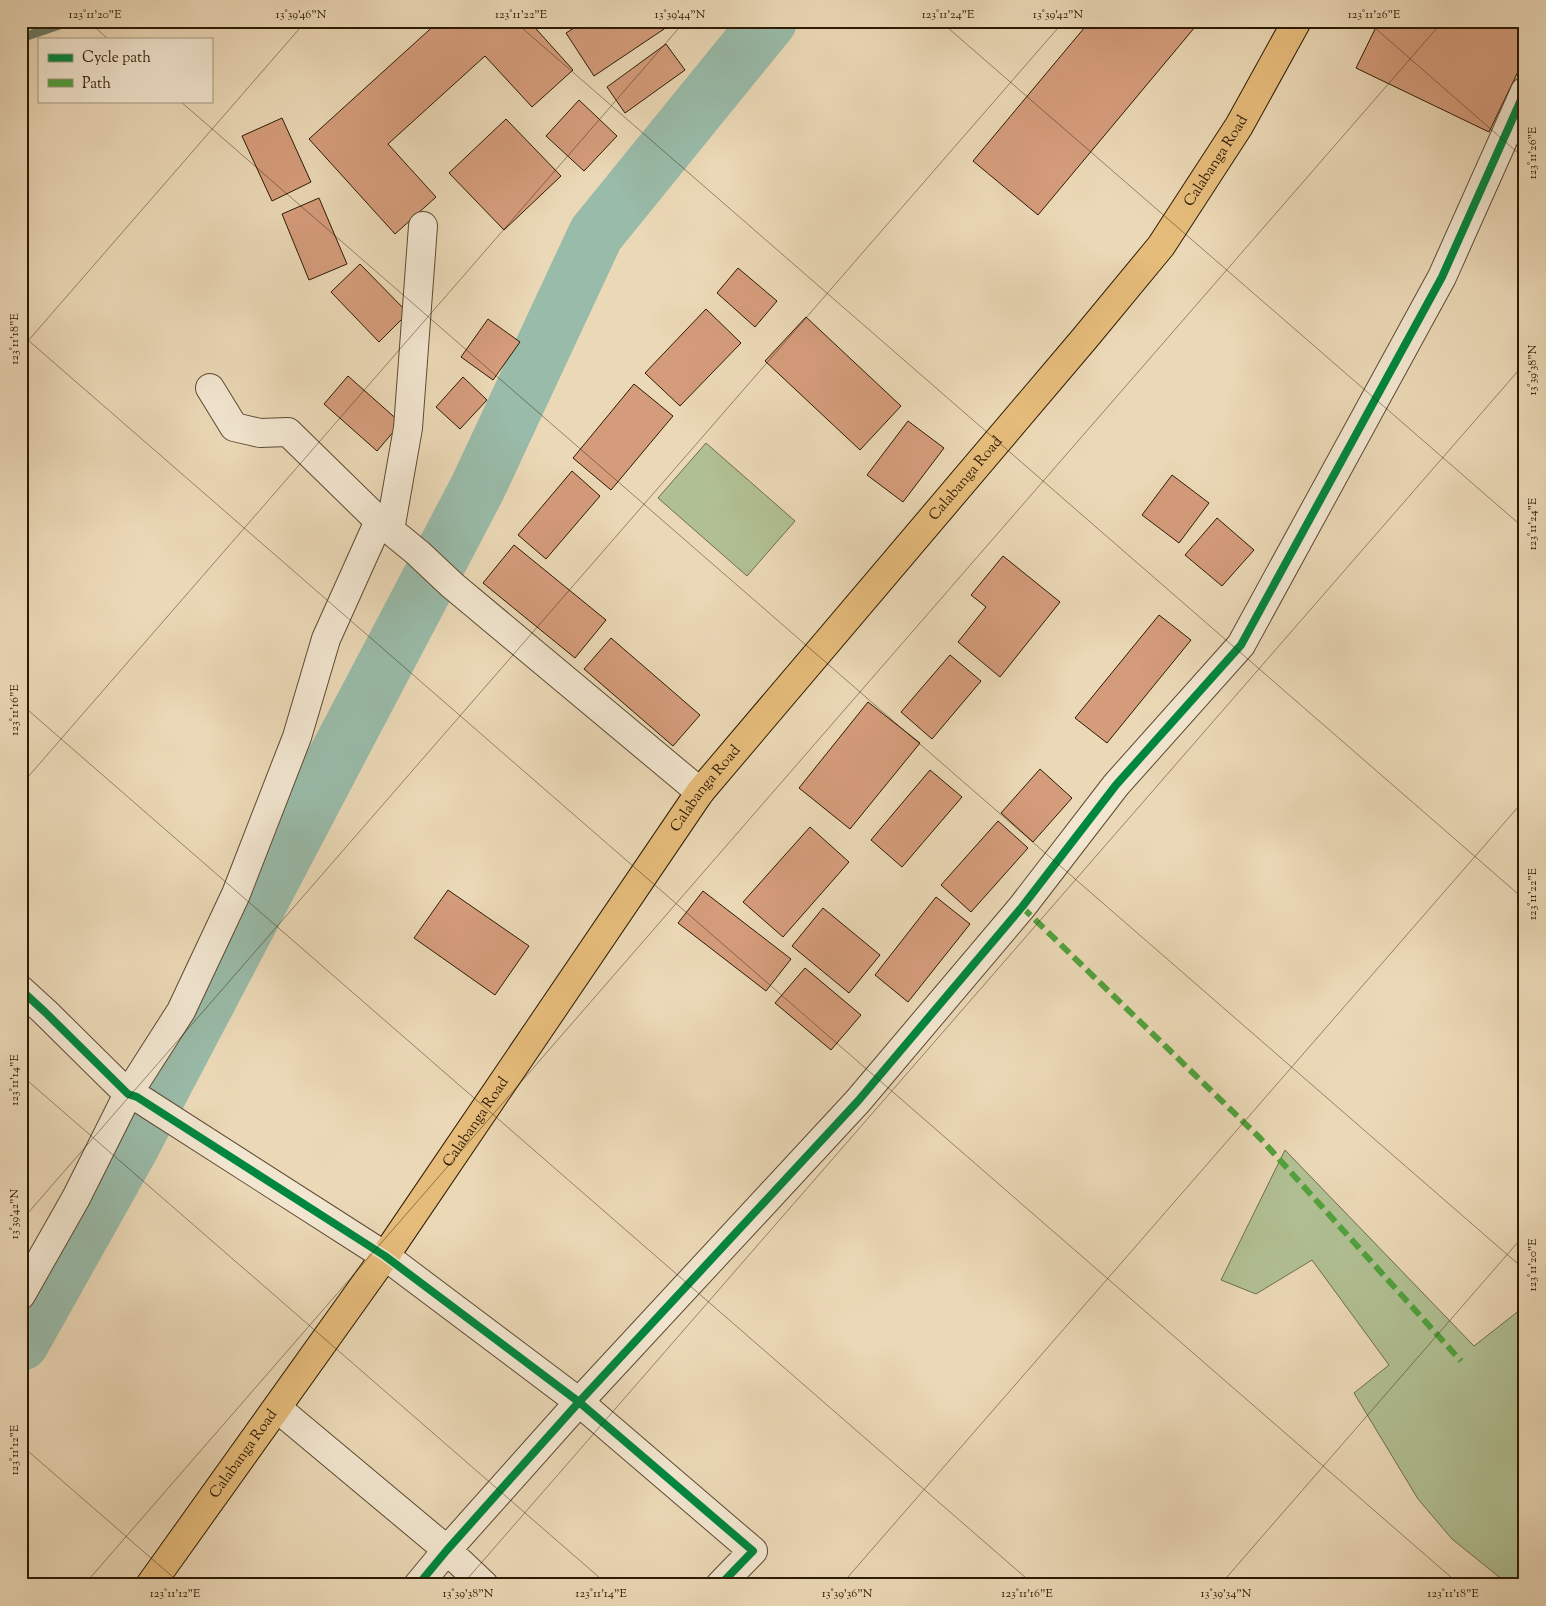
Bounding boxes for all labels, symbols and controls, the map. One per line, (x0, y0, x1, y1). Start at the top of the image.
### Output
text: 123°11'20"E (69, 6, 122, 24)
text: 13°39'46"N (276, 6, 327, 24)
text: 123°11'22"E (495, 6, 548, 24)
text: 13°39'44"N (655, 6, 706, 24)
text: 123°11'24"E (922, 6, 975, 24)
text: 13°39'42"N (1033, 6, 1084, 24)
text: 123°11'26"E (1348, 6, 1401, 24)
legend (38, 38, 212, 102)
text: Cycle path (82, 48, 151, 69)
text: Path (82, 74, 111, 95)
street label: Calabanga Road (1179, 111, 1254, 211)
text: 123°11'26"E (1524, 126, 1542, 179)
text: 123°11'18"E (6, 313, 24, 365)
text: 13°39'38"N (1524, 344, 1542, 395)
street label: Calabanga Road (924, 431, 1008, 525)
text: 123°11'24"E (1524, 497, 1542, 550)
text: 123°11'16"E (6, 684, 24, 736)
street label: Calabanga Road (665, 740, 746, 836)
text: 123°11'22"E (1524, 867, 1542, 920)
text: 123°11'14"E (6, 1054, 24, 1106)
street label: Calabanga Road (438, 1073, 514, 1171)
text: 13°39'42"N (6, 1188, 24, 1239)
text: 123°11'20"E (1524, 1238, 1542, 1291)
street label: Calabanga Road (205, 1405, 283, 1503)
text: 123°11'12"E (6, 1424, 24, 1475)
text: 123°11'12"E (150, 1585, 201, 1603)
text: 13°39'38"N (443, 1585, 494, 1603)
text: 123°11'14"E (575, 1585, 627, 1603)
text: 13°39'36"N (822, 1585, 873, 1603)
text: 123°11'16"E (1001, 1585, 1053, 1603)
text: 13°39'34"N (1201, 1585, 1252, 1603)
text: 123°11'18"E (1427, 1585, 1479, 1603)

